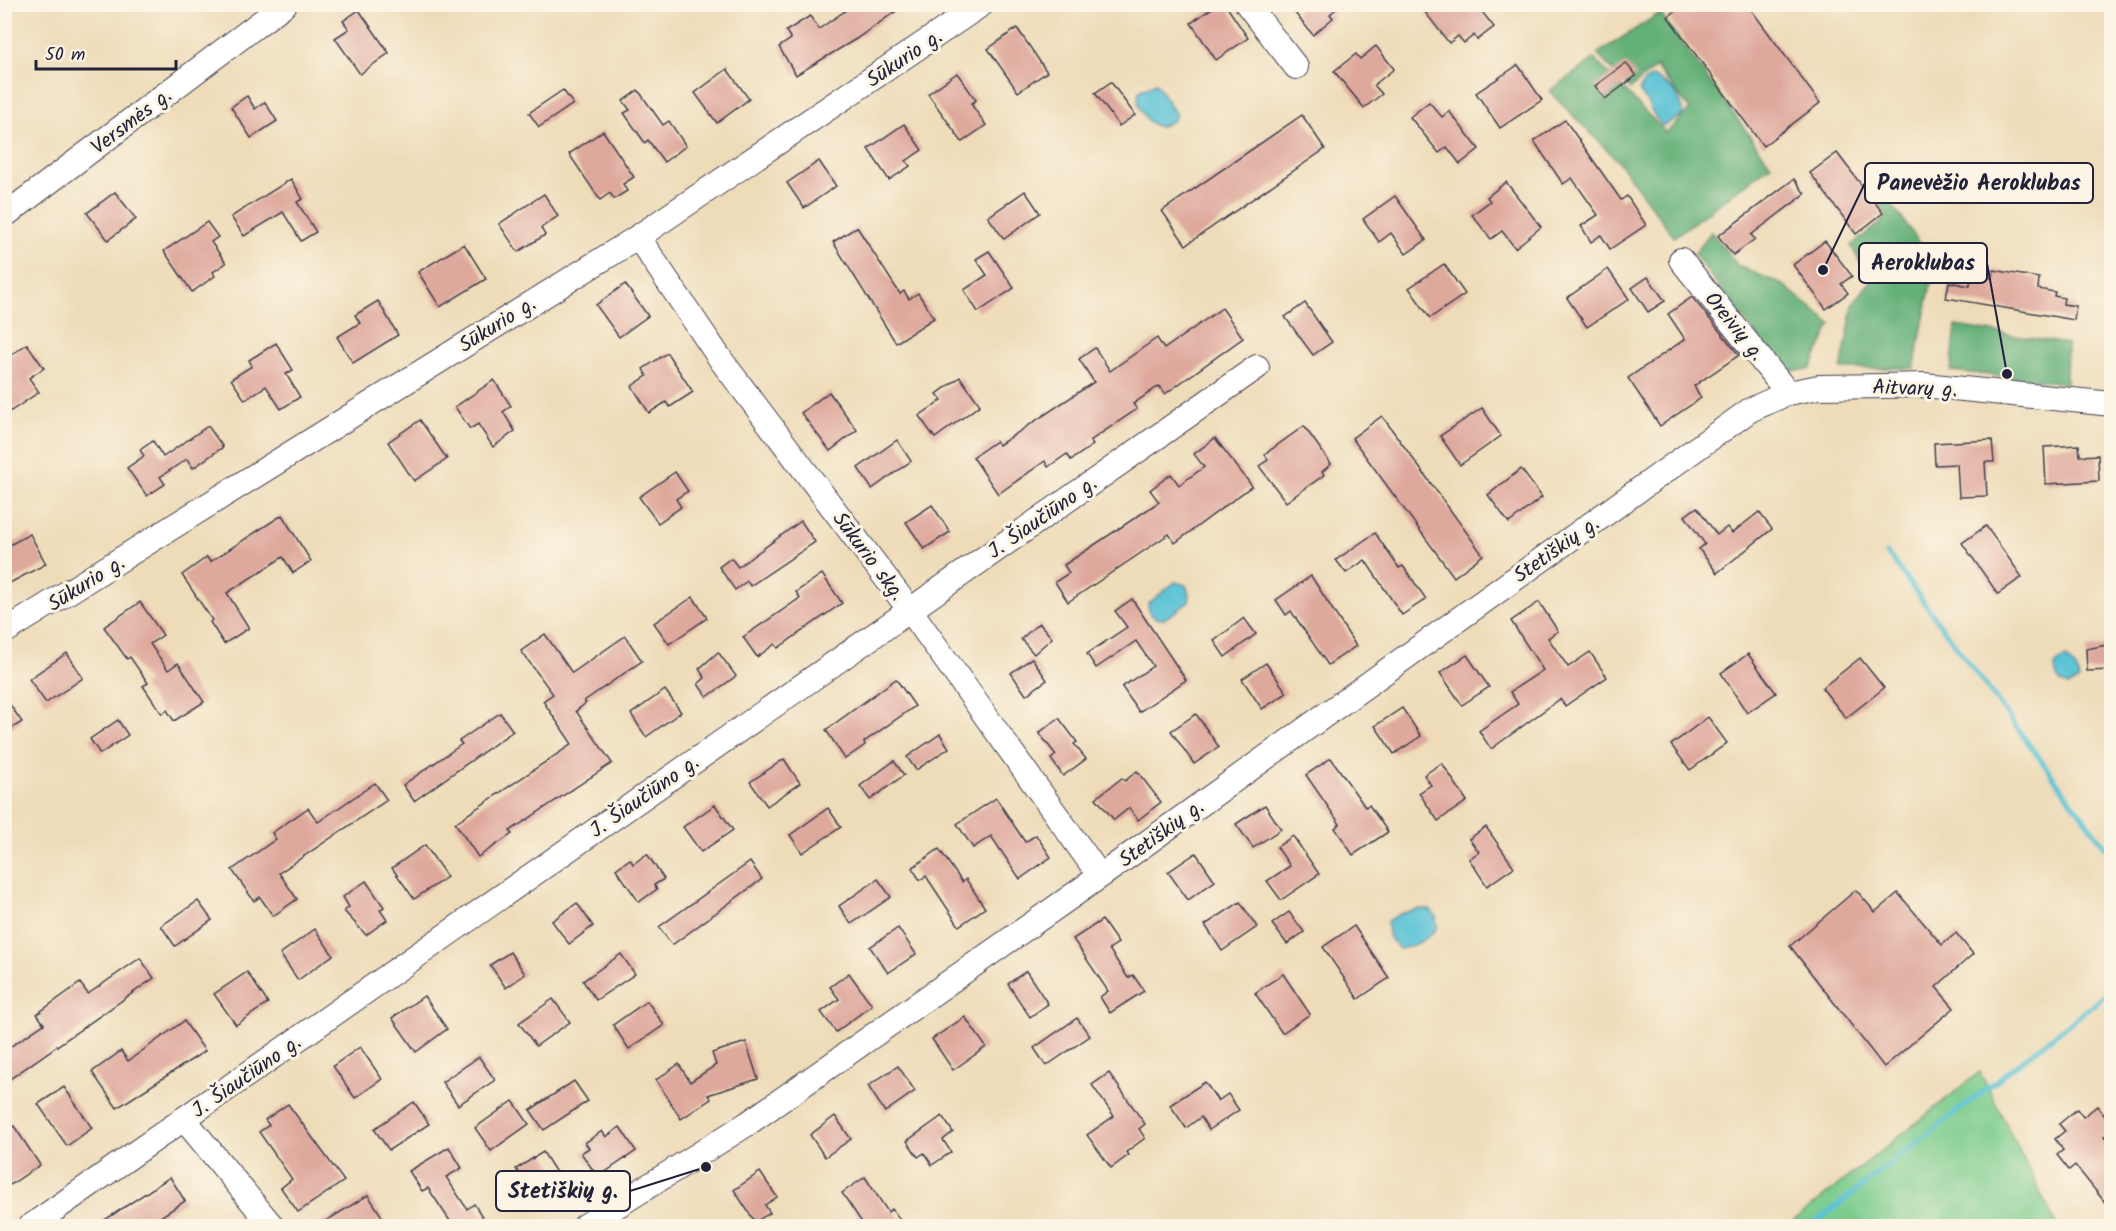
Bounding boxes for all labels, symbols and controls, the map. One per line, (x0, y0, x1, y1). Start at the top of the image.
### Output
street label: Sūkurio g. (860, 22, 950, 97)
scale bar (36, 33, 176, 71)
text: 50 m (45, 41, 85, 70)
street label: Versmės g. (84, 81, 180, 164)
callout: Panevėžio Aeroklubas (1865, 163, 2093, 203)
text: Panevėžio Aeroklubas (1877, 167, 2082, 202)
callout: Aeroklubas (1859, 243, 1987, 283)
text: Aeroklubas (1871, 247, 1976, 282)
street label: Oreivių g. (1695, 285, 1772, 369)
street label: Sūkurio g. (453, 288, 543, 362)
street label: Aitvarų g. (1872, 372, 1958, 407)
street label: J. Šiaučiūno g. (981, 468, 1105, 568)
street label: Sūkurio skg. (823, 505, 913, 609)
street label: Stetiškių g. (1507, 508, 1607, 592)
street label: Sūkurio g. (42, 547, 132, 621)
street label: J. Šiaučiūno g. (583, 747, 707, 847)
street label: Stetiškių g. (1112, 792, 1212, 877)
street label: J. Šiaučiūno g. (185, 1027, 309, 1127)
callout: Stetiškių g. (496, 1171, 630, 1211)
text: Stetiškių g. (508, 1175, 618, 1210)

